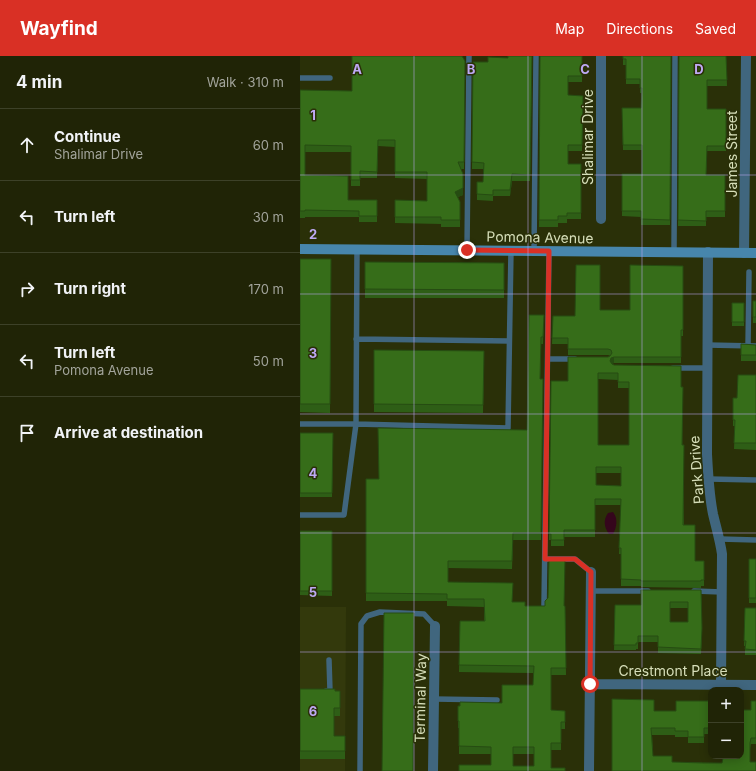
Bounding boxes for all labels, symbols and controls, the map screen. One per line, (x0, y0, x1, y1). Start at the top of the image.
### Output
text: Wayfind (20, 17, 98, 40)
text: Map (555, 20, 584, 37)
text: Directions (606, 20, 673, 37)
text: Saved (695, 20, 736, 37)
text: A (352, 61, 362, 77)
text: B (467, 61, 476, 77)
text: C (580, 61, 590, 77)
text: D (694, 61, 704, 77)
text: 4 min (16, 72, 62, 92)
text: Walk · 310 m (207, 74, 284, 90)
street label: Shalimar Drive (579, 89, 596, 185)
text: 1 (310, 107, 316, 123)
street label: James Street (723, 110, 740, 198)
text: Continue (54, 127, 121, 146)
icon: ahead (16, 134, 38, 156)
text: 60 m (253, 137, 284, 153)
text: Shalimar Drive (54, 146, 143, 162)
icon: left (16, 206, 38, 228)
text: Turn left (54, 207, 115, 226)
text: 30 m (253, 209, 284, 225)
text: 2 (309, 226, 317, 242)
street label: Pomona Avenue (486, 228, 594, 246)
route end (458, 241, 476, 259)
icon: right (16, 278, 38, 300)
text: Turn right (54, 279, 126, 298)
text: 170 m (248, 281, 284, 297)
text: Turn left (54, 343, 115, 362)
text: 3 (309, 345, 317, 361)
icon: left (16, 350, 38, 372)
text: 50 m (253, 353, 284, 369)
text: Pomona Avenue (54, 362, 154, 378)
icon: arrive (16, 422, 38, 444)
text: Arrive at destination (54, 423, 203, 442)
street label: Park Drive (685, 435, 707, 505)
text: 4 (309, 465, 318, 481)
text: 5 (309, 584, 317, 600)
street label: Terminal Way (411, 653, 429, 743)
street label: Crestmont Place (618, 662, 728, 679)
route start (581, 675, 599, 693)
map controls (708, 687, 744, 759)
button: + (708, 687, 744, 723)
text: 6 (309, 703, 317, 719)
button: − (708, 723, 744, 759)

